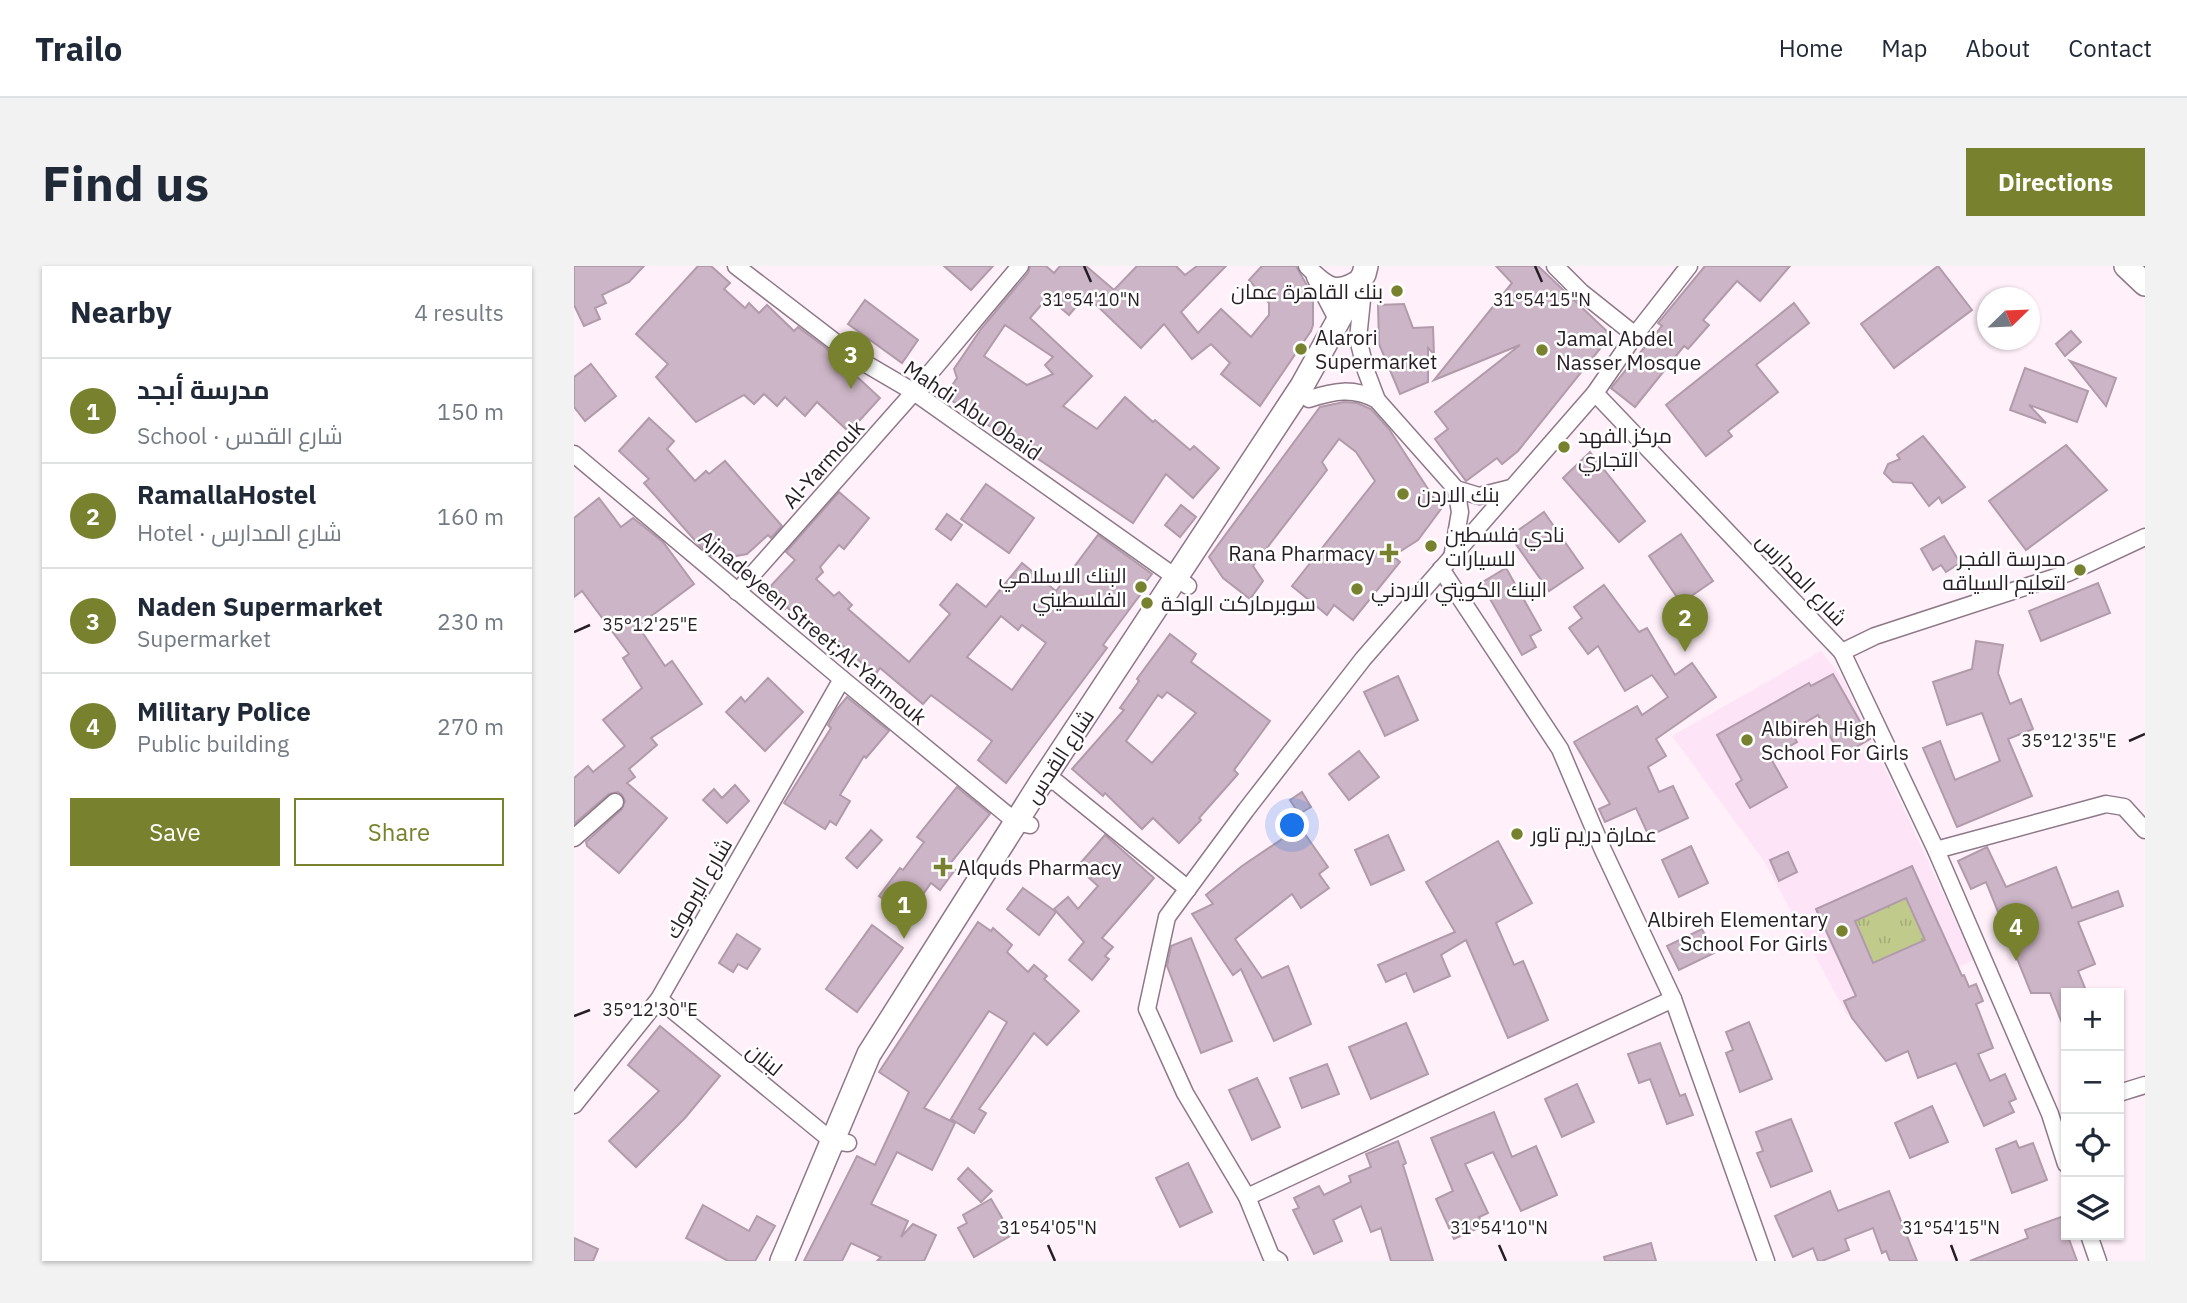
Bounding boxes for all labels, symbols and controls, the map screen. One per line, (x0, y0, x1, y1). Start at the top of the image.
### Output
text: Trailo (35, 27, 122, 70)
text: Home (1779, 32, 1843, 64)
text: Map (1881, 32, 1927, 64)
text: About (1965, 32, 2030, 64)
text: Contact (2068, 32, 2152, 64)
button: Directions (1966, 148, 2145, 216)
text: Find us (42, 151, 209, 214)
place label: بنك القاهرة عمان (1231, 277, 1383, 305)
marker: بنك القاهرة عمان (1389, 283, 1405, 299)
north arrow (1977, 287, 2040, 350)
text: 31°54'10"N (1042, 288, 1140, 311)
text: 31°54'15"N (1493, 288, 1591, 311)
text: Nearby (70, 292, 172, 331)
text: 4 results (414, 297, 504, 327)
place label: Alarori Supermarket (1315, 323, 1437, 375)
place label: Jamal Abdel Nasser Mosque (1556, 324, 1701, 376)
pin: 3 (828, 331, 874, 389)
marker: Alarori Supermarket (1293, 341, 1309, 357)
marker: Jamal Abdel Nasser Mosque (1534, 342, 1550, 358)
street label: Mahdi Abu Obaid (899, 353, 1047, 467)
text: مدرسة أبجد (137, 372, 270, 406)
text: 1 (86, 396, 100, 426)
text: 150 m (437, 396, 504, 426)
street label: Al-Yarmouk (776, 414, 870, 514)
text: School · شارع القدس (137, 420, 343, 450)
place label: مركز الفهد التجاري (1578, 421, 1672, 476)
marker: مركز الفهد التجاري (1556, 439, 1572, 455)
text: RamallaHostel (137, 477, 316, 511)
place label: بنك الاردن (1417, 480, 1500, 508)
marker: بنك الاردن (1395, 486, 1411, 502)
text: 2 (86, 501, 100, 531)
text: 160 m (437, 501, 504, 531)
text: Hotel · شارع المدارس (137, 517, 342, 547)
place label: نادي فلسطين للسيارات (1445, 520, 1565, 572)
street label: Ajnadeyeen Street;Al-Yarmouk (693, 523, 933, 731)
street label: شارع المدارس (1750, 526, 1853, 632)
marker: نادي فلسطين للسيارات (1423, 538, 1439, 554)
place label: Rana Pharmacy (1228, 539, 1376, 567)
place label: مدرسة الفجر لتعليم السياقه (1943, 544, 2066, 597)
marker: Rana Pharmacy (1381, 545, 1397, 561)
place label: البنك الاسلامي الفلسطيني (998, 561, 1127, 616)
marker: مدرسة الفجر لتعليم السياقه (2072, 562, 2088, 578)
place label: البنك الكويتي الاردني (1371, 575, 1547, 606)
marker: البنك الاسلامي الفلسطيني (1133, 579, 1149, 595)
marker: البنك الكويتي الاردني (1349, 581, 1365, 597)
text: Naden Supermarket (137, 589, 383, 623)
place label: سوبرماركت الواحة (1161, 589, 1316, 617)
pin: 2 (1662, 594, 1708, 652)
marker: سوبرماركت الواحة (1139, 595, 1155, 611)
text: 3 (86, 606, 100, 636)
text: 230 m (437, 606, 504, 636)
text: 35°12'25"E (602, 613, 698, 636)
text: Supermarket (137, 623, 271, 653)
text: Military Police (137, 694, 311, 728)
street label: شارع القدس (1018, 703, 1101, 809)
text: 4 (86, 711, 100, 741)
text: 270 m (437, 711, 504, 741)
place label: Albireh High School For Girls (1761, 714, 1909, 766)
text: Public building (137, 728, 289, 758)
text: 35°12'35"E (2021, 729, 2117, 752)
marker: Albireh High School For Girls (1739, 732, 1755, 748)
button: Save (70, 798, 280, 866)
button: Share (294, 798, 504, 866)
your location (1275, 808, 1309, 842)
place label: عمارة دريم تاور (1530, 820, 1657, 849)
marker: عمارة دريم تاور (1509, 826, 1525, 842)
street label: شارع اليرموك (658, 833, 739, 944)
place label: Alquds Pharmacy (957, 853, 1122, 881)
marker: Alquds Pharmacy (935, 859, 951, 875)
pin: 1 (881, 881, 927, 939)
pin: 4 (1993, 903, 2039, 961)
place label: Albireh Elementary School For Girls (1647, 905, 1829, 957)
marker: Albireh Elementary School For Girls (1834, 923, 1850, 939)
map controls (2061, 988, 2124, 1240)
button: + (2061, 988, 2124, 1051)
text: 35°12'30"E (602, 998, 698, 1021)
street label: لبنان (741, 1036, 789, 1082)
button: − (2061, 1051, 2124, 1114)
button: locate (2061, 1114, 2124, 1177)
button: layers (2061, 1177, 2124, 1240)
text: 31°54'05"N (999, 1216, 1097, 1239)
text: 31°54'10"N (1450, 1216, 1548, 1239)
text: 31°54'15"N (1902, 1216, 2000, 1239)

